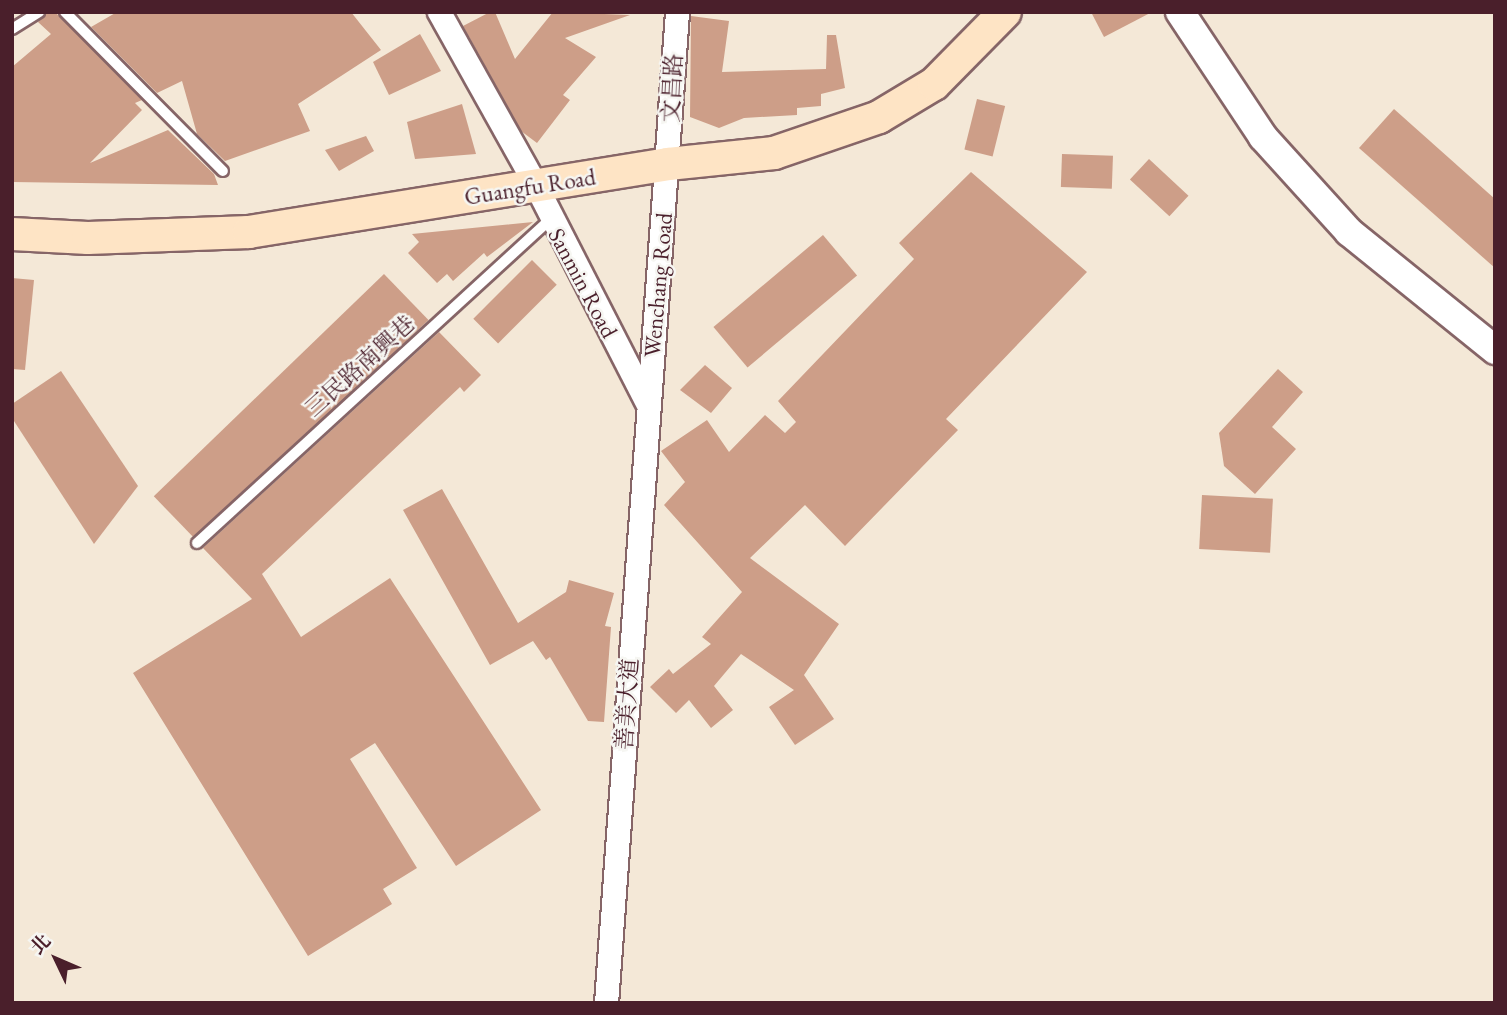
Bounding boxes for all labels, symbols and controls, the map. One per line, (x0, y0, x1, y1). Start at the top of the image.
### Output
street label: 文昌路 (656, 53, 688, 123)
street label: Guangfu Road (462, 163, 598, 211)
street label: Wenchang Road (638, 211, 678, 359)
street label: Sanmin Road (543, 223, 623, 343)
street label: 三民路南興巷 (299, 310, 421, 422)
street label: 善美大道 (610, 657, 644, 751)
north arrow (21, 924, 91, 994)
text: 北 (25, 929, 56, 960)

